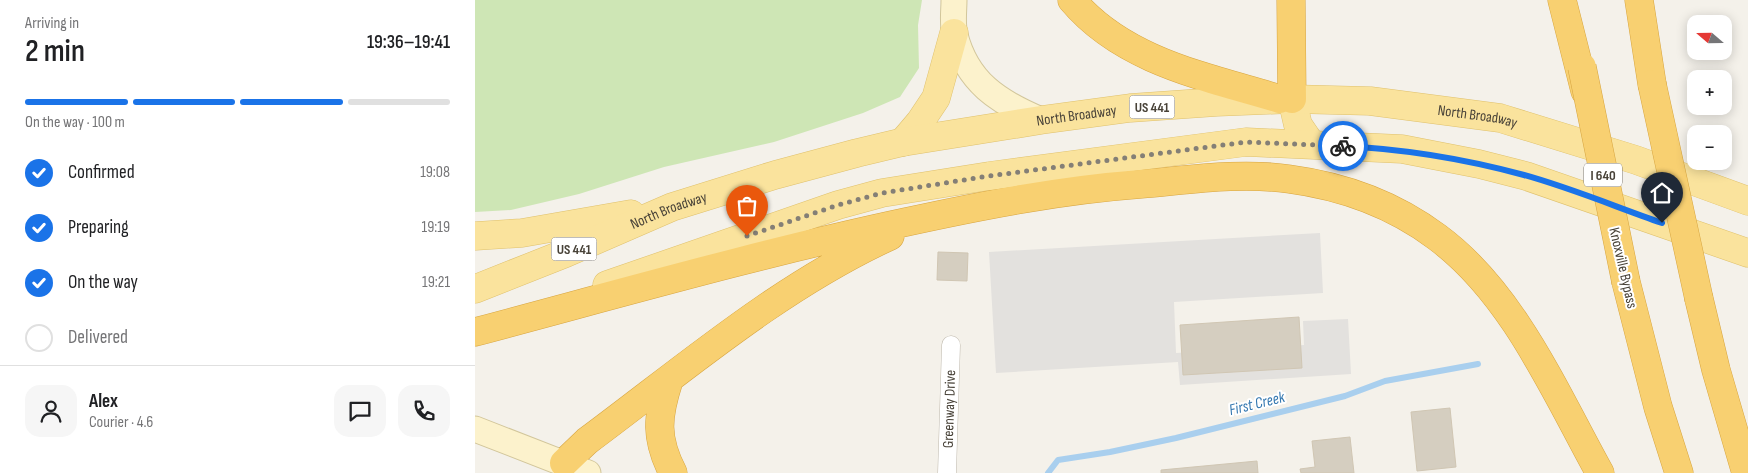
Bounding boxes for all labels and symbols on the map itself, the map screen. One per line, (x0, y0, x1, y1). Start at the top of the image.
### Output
north arrow (1687, 15, 1733, 60)
road number: US 441 (1129, 95, 1175, 118)
street label: North Broadway (1035, 100, 1118, 130)
street label: North Broadway (1437, 100, 1520, 132)
courier (1318, 121, 1368, 171)
road number: I 640 (1584, 164, 1622, 186)
pin (1641, 172, 1683, 223)
pin (726, 185, 768, 236)
street label: North Broadway (627, 187, 709, 233)
street label: Knoxville Bypass (1604, 226, 1642, 310)
road number: US 441 (551, 238, 597, 260)
street label: Greenway Drive (938, 370, 960, 449)
water label: First Creek (1227, 388, 1288, 420)

